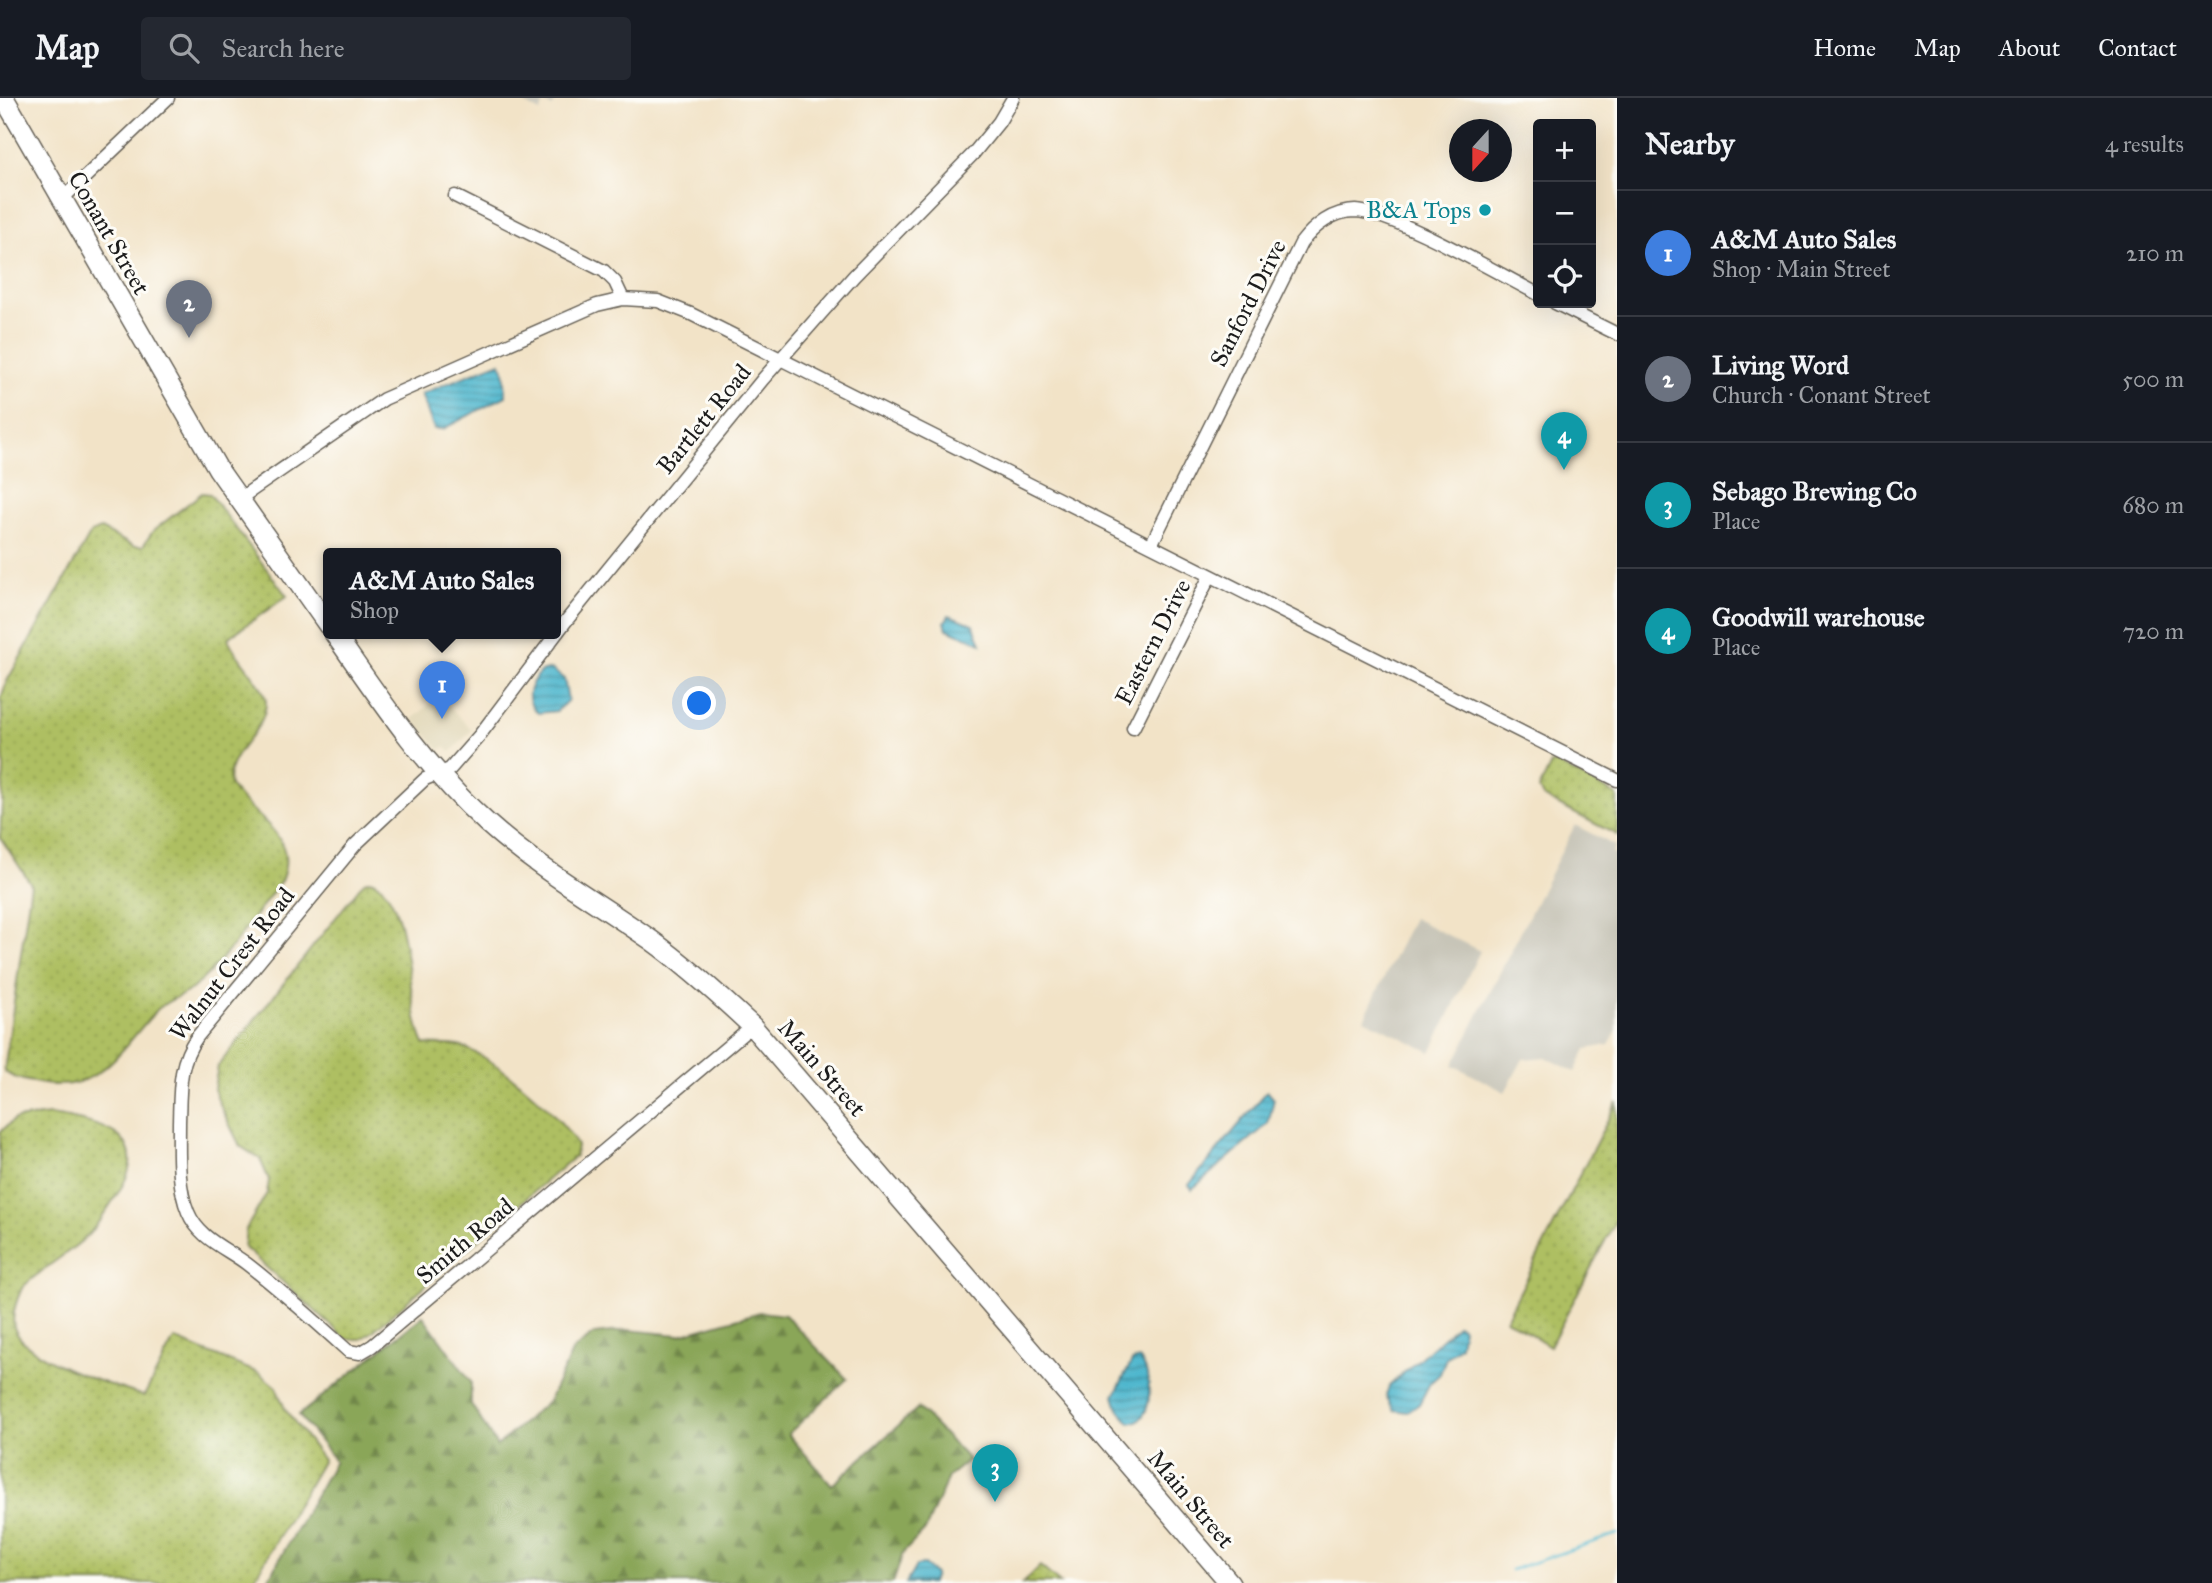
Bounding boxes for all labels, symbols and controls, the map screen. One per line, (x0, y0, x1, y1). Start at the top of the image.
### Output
search box (141, 17, 631, 80)
text: Map (35, 28, 99, 68)
icon: search (165, 29, 203, 67)
text: Search here (221, 32, 345, 64)
text: Home (1813, 33, 1876, 63)
text: Map (1914, 33, 1961, 63)
text: About (1999, 33, 2060, 63)
text: Contact (2098, 33, 2177, 63)
north arrow (1449, 119, 1512, 182)
map controls (1533, 119, 1596, 308)
button: + (1533, 119, 1596, 182)
text: Nearby (1645, 126, 1735, 162)
text: 4 results (2105, 130, 2184, 158)
street label: Conant Street (62, 166, 157, 301)
button: − (1533, 182, 1596, 245)
place label: B&A Tops (1366, 195, 1471, 225)
marker: B&A Tops (1477, 202, 1493, 218)
text: A&M Auto Sales (1712, 223, 1896, 255)
street label: Sanford Drive (1203, 234, 1293, 372)
text: 1 (1663, 239, 1673, 267)
text: 210 m (2126, 239, 2184, 267)
button: locate (1533, 245, 1596, 308)
text: Shop · Main Street (1712, 255, 1890, 283)
pin: 2 (166, 280, 212, 338)
text: Living Word (1712, 349, 1849, 381)
street label: Bartlett Road (650, 358, 758, 480)
text: 2 (1662, 365, 1674, 393)
text: 500 m (2122, 365, 2184, 393)
text: Church · Conant Street (1712, 381, 1931, 409)
pin: 4 (1541, 412, 1587, 470)
text: Sebago Brewing Co (1712, 475, 1917, 507)
text: 3 (1663, 491, 1673, 519)
text: 680 m (2122, 491, 2184, 519)
text: Place (1712, 507, 1760, 535)
popup (323, 548, 561, 639)
text: A&M Auto Sales (350, 564, 534, 596)
street label: Eastern Drive (1108, 574, 1198, 710)
text: Shop (350, 596, 399, 624)
text: Goodwill warehouse (1712, 601, 1924, 633)
text: 4 (1662, 617, 1674, 645)
text: 720 m (2123, 617, 2184, 645)
text: Place (1712, 633, 1760, 661)
pin: 1 (419, 661, 465, 719)
your location (682, 686, 716, 720)
street label: Walnut Crest Road (163, 881, 301, 1047)
street label: Main Street (772, 1013, 873, 1123)
street label: Smith Road (410, 1191, 520, 1291)
pin: 3 (972, 1444, 1018, 1502)
street label: Main Street (1141, 1444, 1241, 1555)

